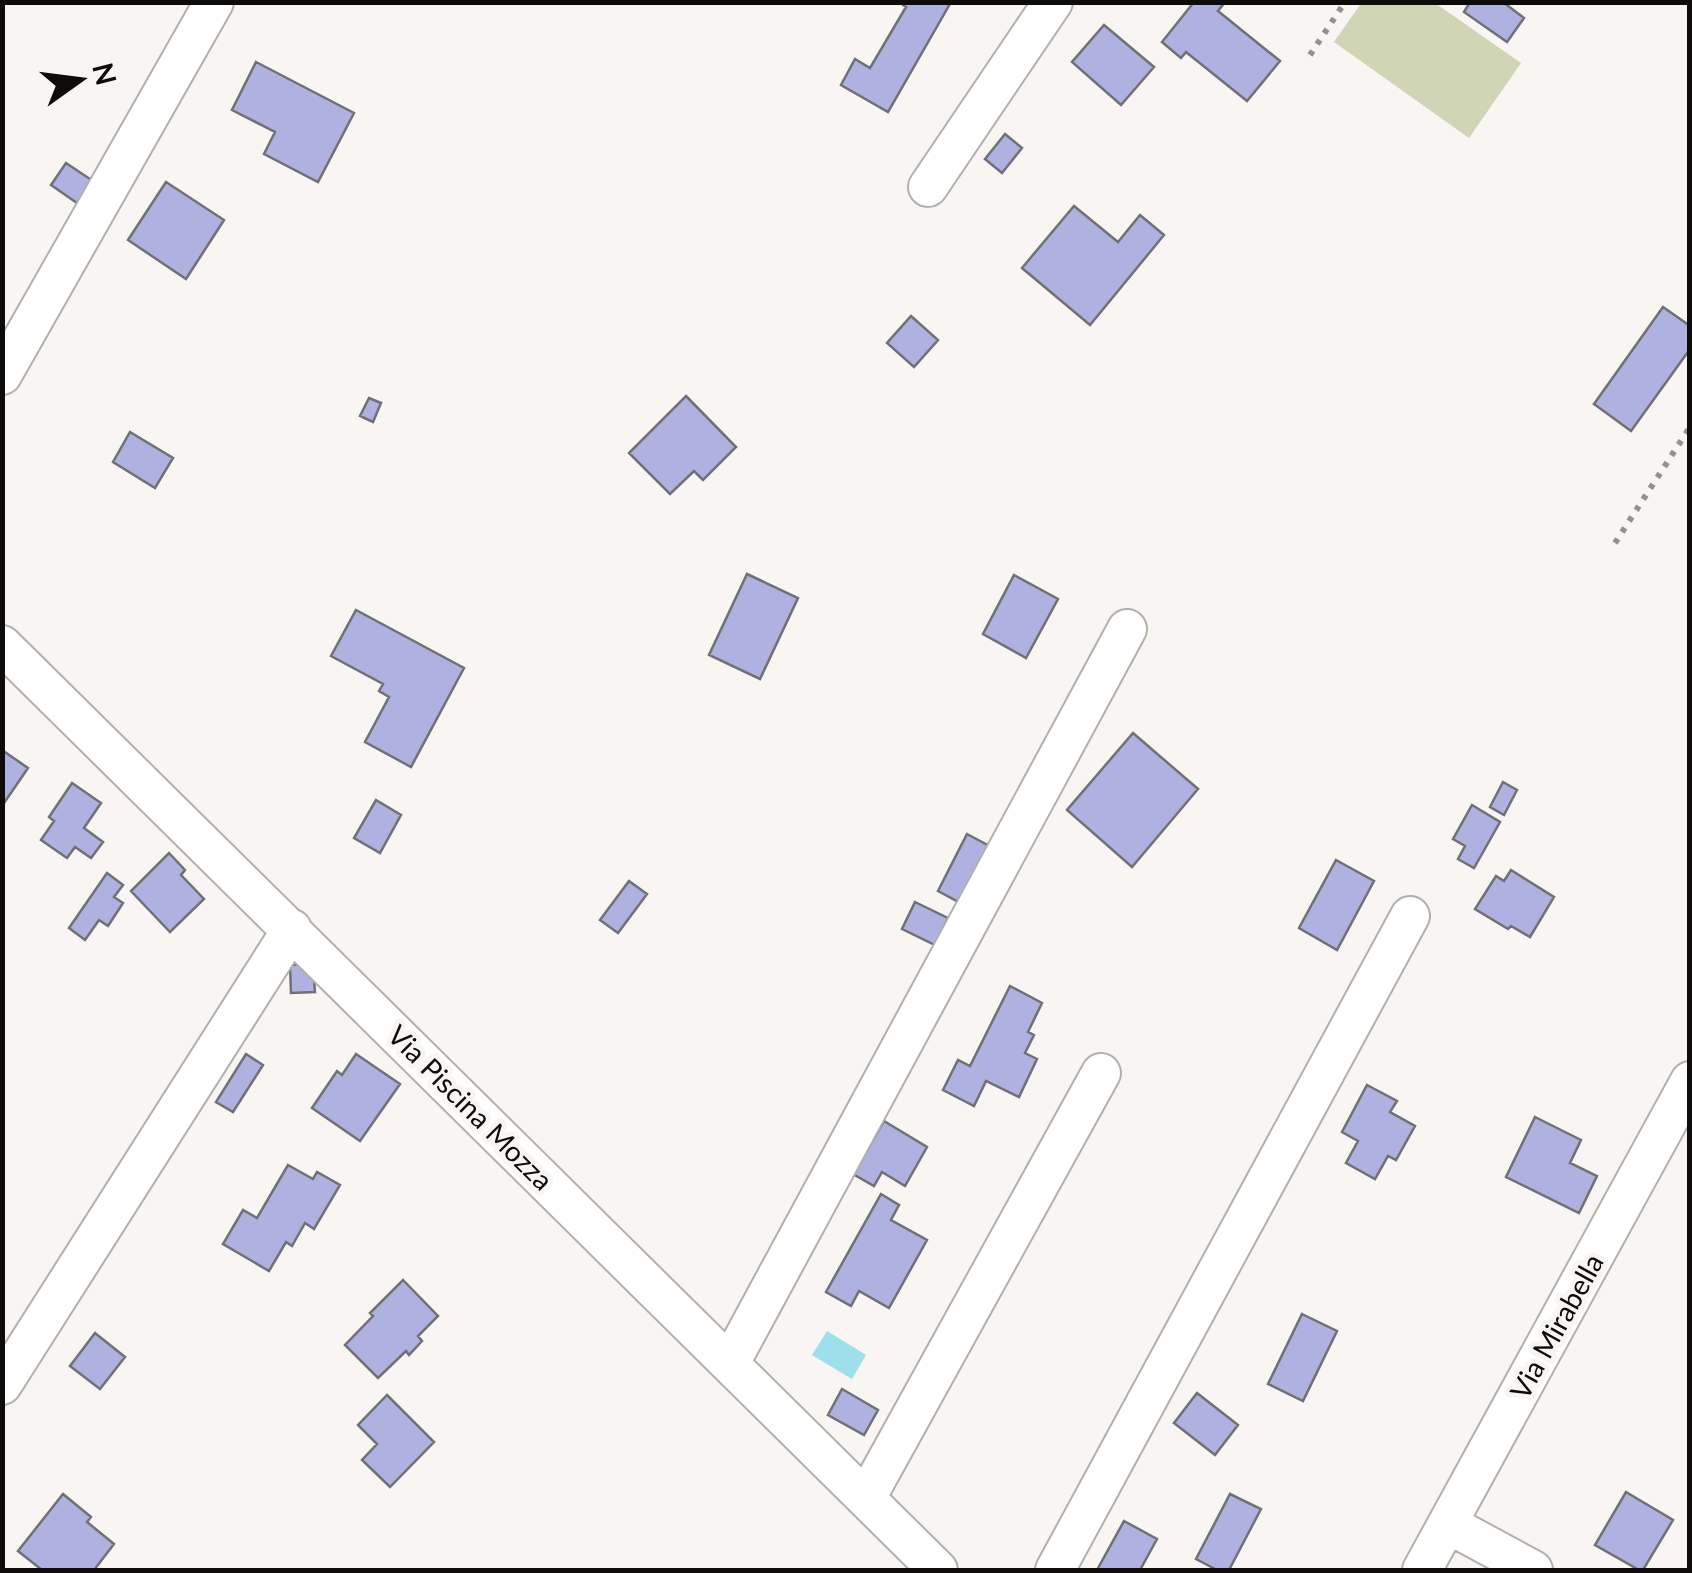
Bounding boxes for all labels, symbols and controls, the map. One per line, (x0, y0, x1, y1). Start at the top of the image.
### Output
north arrow (30, 30, 130, 130)
text: N (86, 59, 124, 88)
street label: Via Piscina Mozza (381, 1017, 561, 1197)
street label: Via Mirabella (1502, 1247, 1610, 1405)

